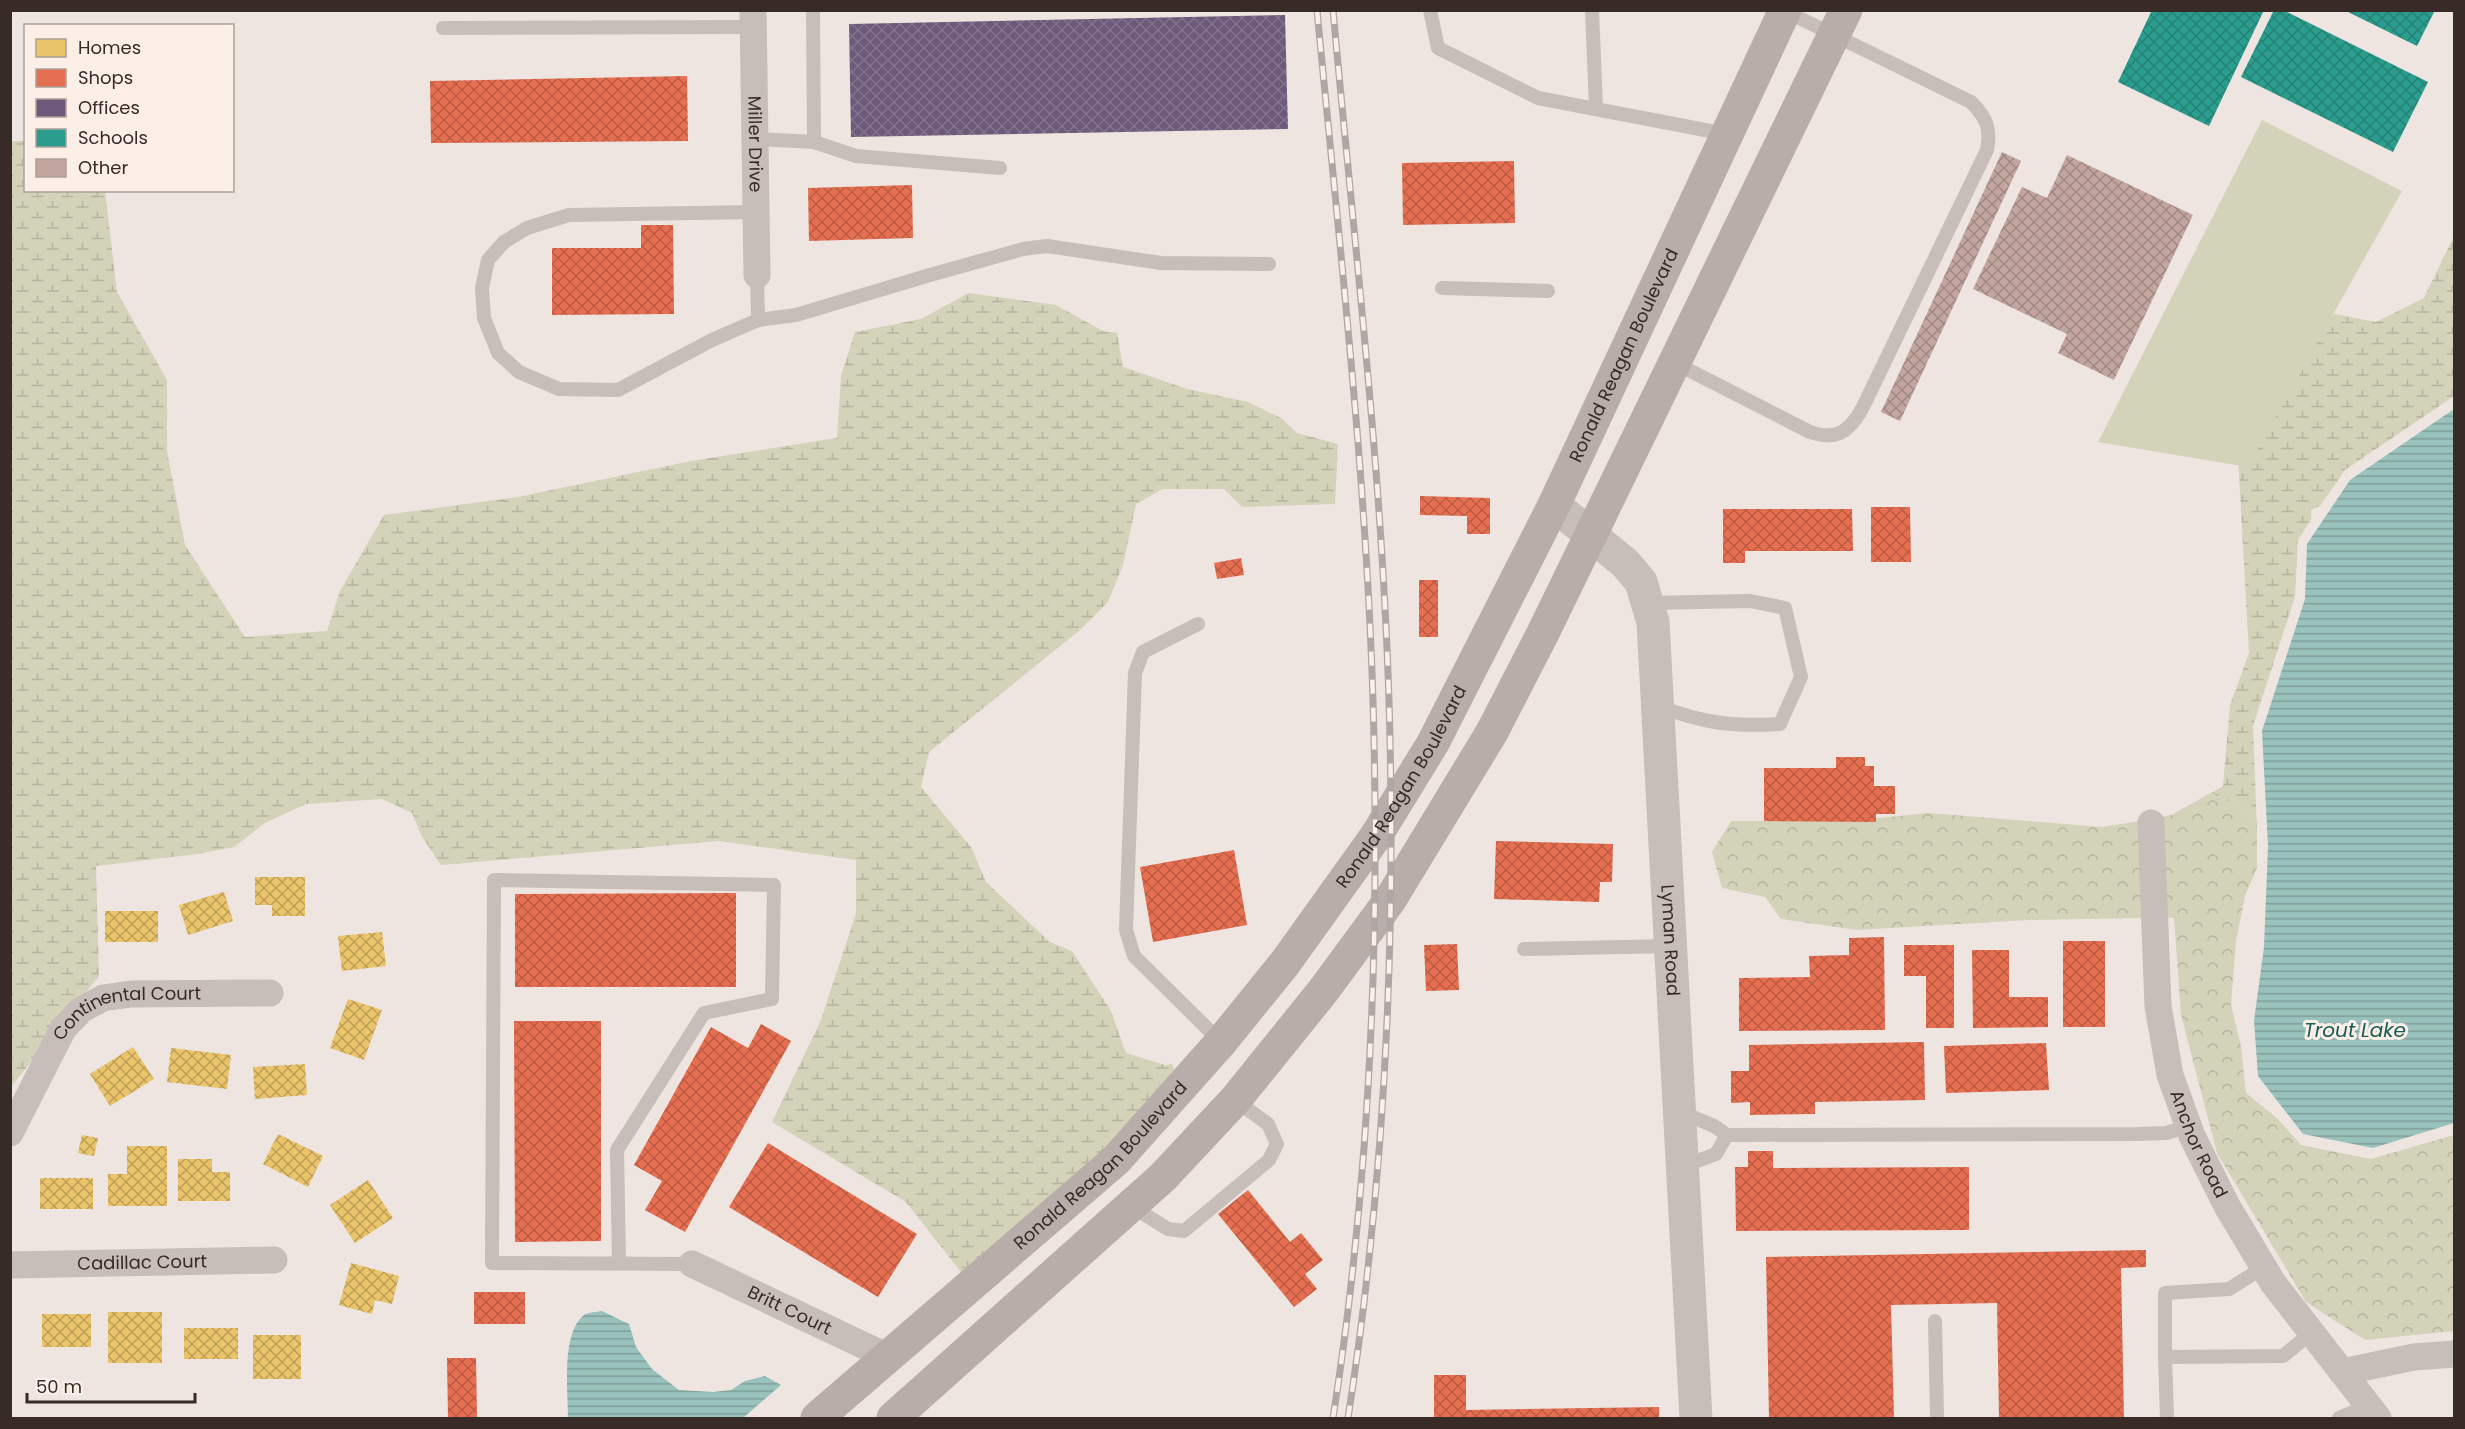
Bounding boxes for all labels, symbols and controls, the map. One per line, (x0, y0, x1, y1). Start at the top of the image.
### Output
legend (24, 24, 234, 192)
text: Homes (78, 35, 141, 60)
text: Shops (78, 65, 133, 90)
text: Offices (78, 95, 140, 120)
street label: Miller Drive (742, 95, 769, 193)
text: Schools (78, 125, 148, 150)
text: Other (78, 155, 128, 180)
street label: Ronald Reagan Boulevard (1563, 244, 1684, 466)
street label: Ronald Reagan Boulevard (1330, 681, 1472, 893)
street label: Lyman Road (1655, 884, 1686, 997)
street label: Continental Court (46, 980, 201, 1044)
water label: Trout Lake (2304, 1016, 2406, 1044)
street label: Ronald Reagan Boulevard (1008, 1075, 1193, 1255)
street label: Anchor Road (2164, 1086, 2234, 1202)
street label: Cadillac Court (77, 1248, 207, 1276)
street label: Britt Court (744, 1279, 836, 1341)
scale bar (27, 1366, 195, 1404)
text: 50 m (36, 1374, 82, 1399)

